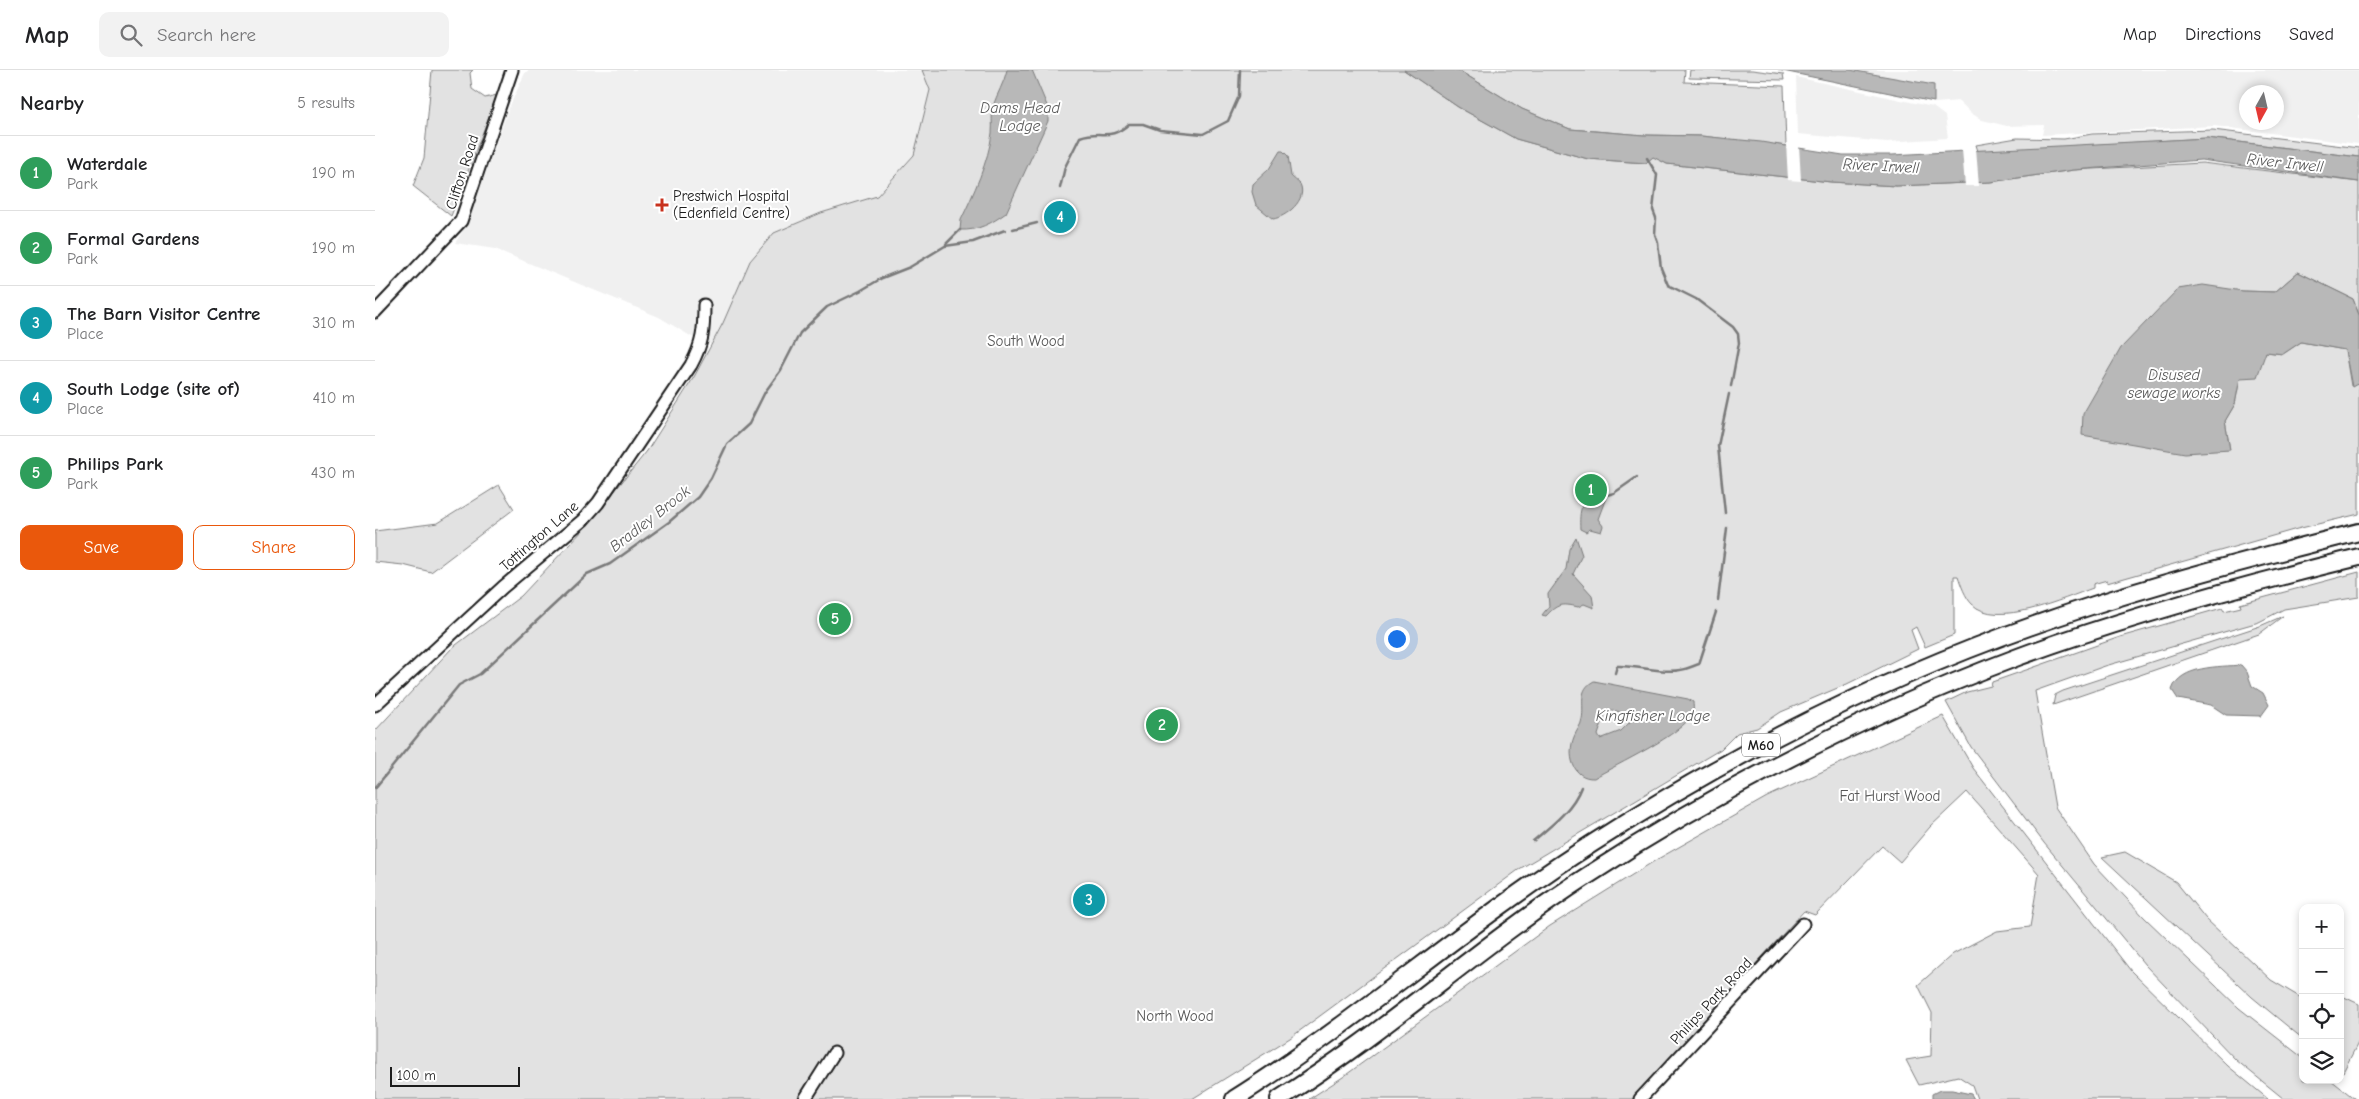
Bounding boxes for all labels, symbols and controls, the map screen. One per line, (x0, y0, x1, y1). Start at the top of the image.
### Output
search box (99, 12, 449, 57)
text: Map (25, 21, 69, 49)
icon: search (117, 21, 145, 49)
text: Search here (157, 24, 256, 46)
text: Map (2123, 24, 2157, 45)
text: Directions (2185, 24, 2261, 45)
text: Saved (2289, 24, 2334, 45)
north arrow (2239, 85, 2284, 130)
text: Nearby (20, 91, 84, 115)
text: 5 results (297, 94, 355, 112)
water label: Dams Head Lodge (980, 99, 1060, 135)
street label: Clifton Road (441, 132, 483, 212)
water label: River Irwell (2246, 150, 2325, 176)
text: Waterdale (67, 153, 147, 175)
water label: River Irwell (1842, 155, 1920, 177)
text: 1 (33, 164, 39, 182)
text: 190 m (312, 164, 355, 182)
text: Park (67, 175, 98, 193)
place label: Prestwich Hospital (Edenfield Centre) (673, 187, 790, 222)
marker: Prestwich Hospital (Edenfield Centre) (655, 198, 669, 212)
pin: 4 (1044, 198, 1076, 236)
text: Formal Gardens (67, 228, 199, 250)
text: 2 (32, 239, 40, 257)
text: 190 m (312, 239, 355, 257)
text: Park (67, 250, 98, 268)
text: The Barn Visitor Centre (67, 303, 260, 325)
text: 3 (32, 314, 40, 332)
text: 310 m (312, 314, 355, 332)
text: Place (67, 325, 103, 343)
park label: South Wood (987, 332, 1065, 350)
water label: Disused sewage works (2127, 366, 2221, 402)
text: South Lodge (site of) (67, 378, 240, 400)
text: 4 (32, 389, 40, 407)
text: 410 m (313, 389, 355, 407)
text: Place (67, 400, 103, 418)
text: Philips Park (67, 453, 163, 475)
text: 5 (32, 464, 40, 482)
text: 430 m (311, 464, 355, 482)
pin: 1 (1575, 471, 1607, 509)
text: Park (67, 475, 98, 493)
water label: Bradley Brook (606, 482, 694, 556)
street label: Tottington Lane (496, 497, 582, 575)
button: Save (20, 525, 183, 570)
button: Share (193, 525, 355, 570)
pin: 5 (819, 600, 851, 638)
your location (1384, 626, 1410, 652)
pin: 2 (1146, 706, 1178, 744)
water label: Kingfisher Lodge (1596, 707, 1710, 725)
road number: M60 (1742, 734, 1780, 756)
park label: Fat Hurst Wood (1839, 787, 1941, 805)
pin: 3 (1073, 881, 1105, 919)
map controls (2299, 904, 2344, 1084)
button: + (2299, 904, 2344, 949)
button: − (2299, 949, 2344, 994)
street label: Philips Park Road (1666, 954, 1756, 1048)
button: locate (2299, 994, 2344, 1039)
park label: North Wood (1136, 1007, 1214, 1025)
button: layers (2299, 1039, 2344, 1084)
scale bar (390, 1064, 520, 1087)
text: 100 m (397, 1067, 436, 1084)

